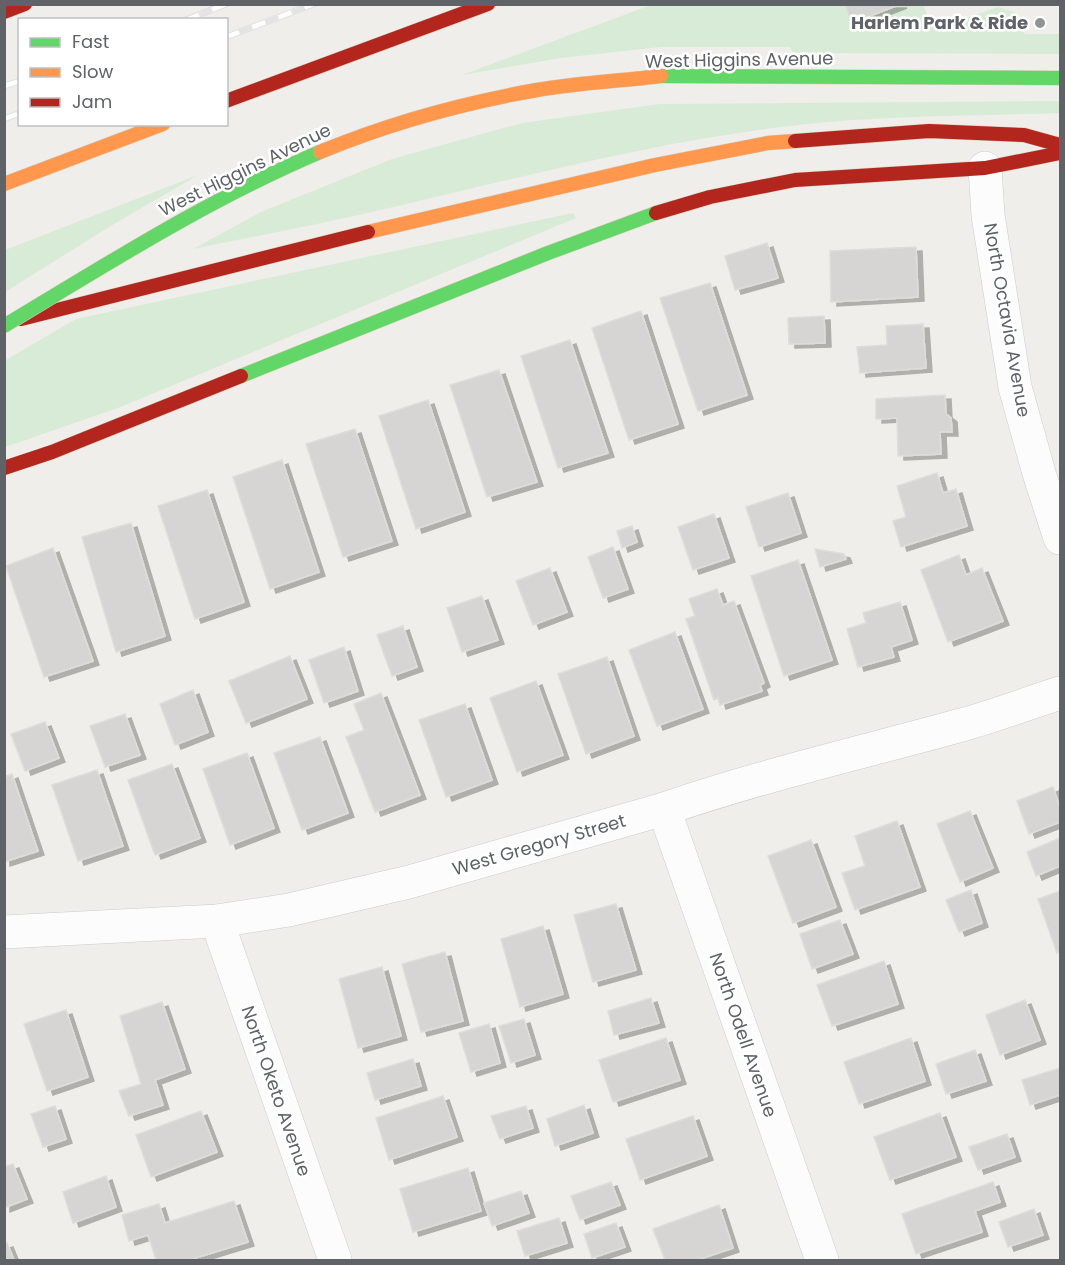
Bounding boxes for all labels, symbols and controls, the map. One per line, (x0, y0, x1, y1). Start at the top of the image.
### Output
place label: Harlem Park & Ride (851, 10, 1028, 35)
marker: Harlem Park & Ride (1033, 16, 1047, 30)
legend (18, 18, 228, 126)
text: Fast (72, 29, 109, 54)
street label: West Higgins Avenue (645, 45, 833, 74)
text: Slow (72, 59, 114, 84)
text: Jam (72, 89, 112, 114)
street label: West Higgins Avenue (155, 117, 335, 222)
street label: North Octavia Avenue (978, 221, 1037, 419)
street label: West Gregory Street (449, 808, 629, 881)
street label: North Odell Avenue (704, 949, 783, 1120)
street label: North Oketo Avenue (236, 1002, 317, 1179)

